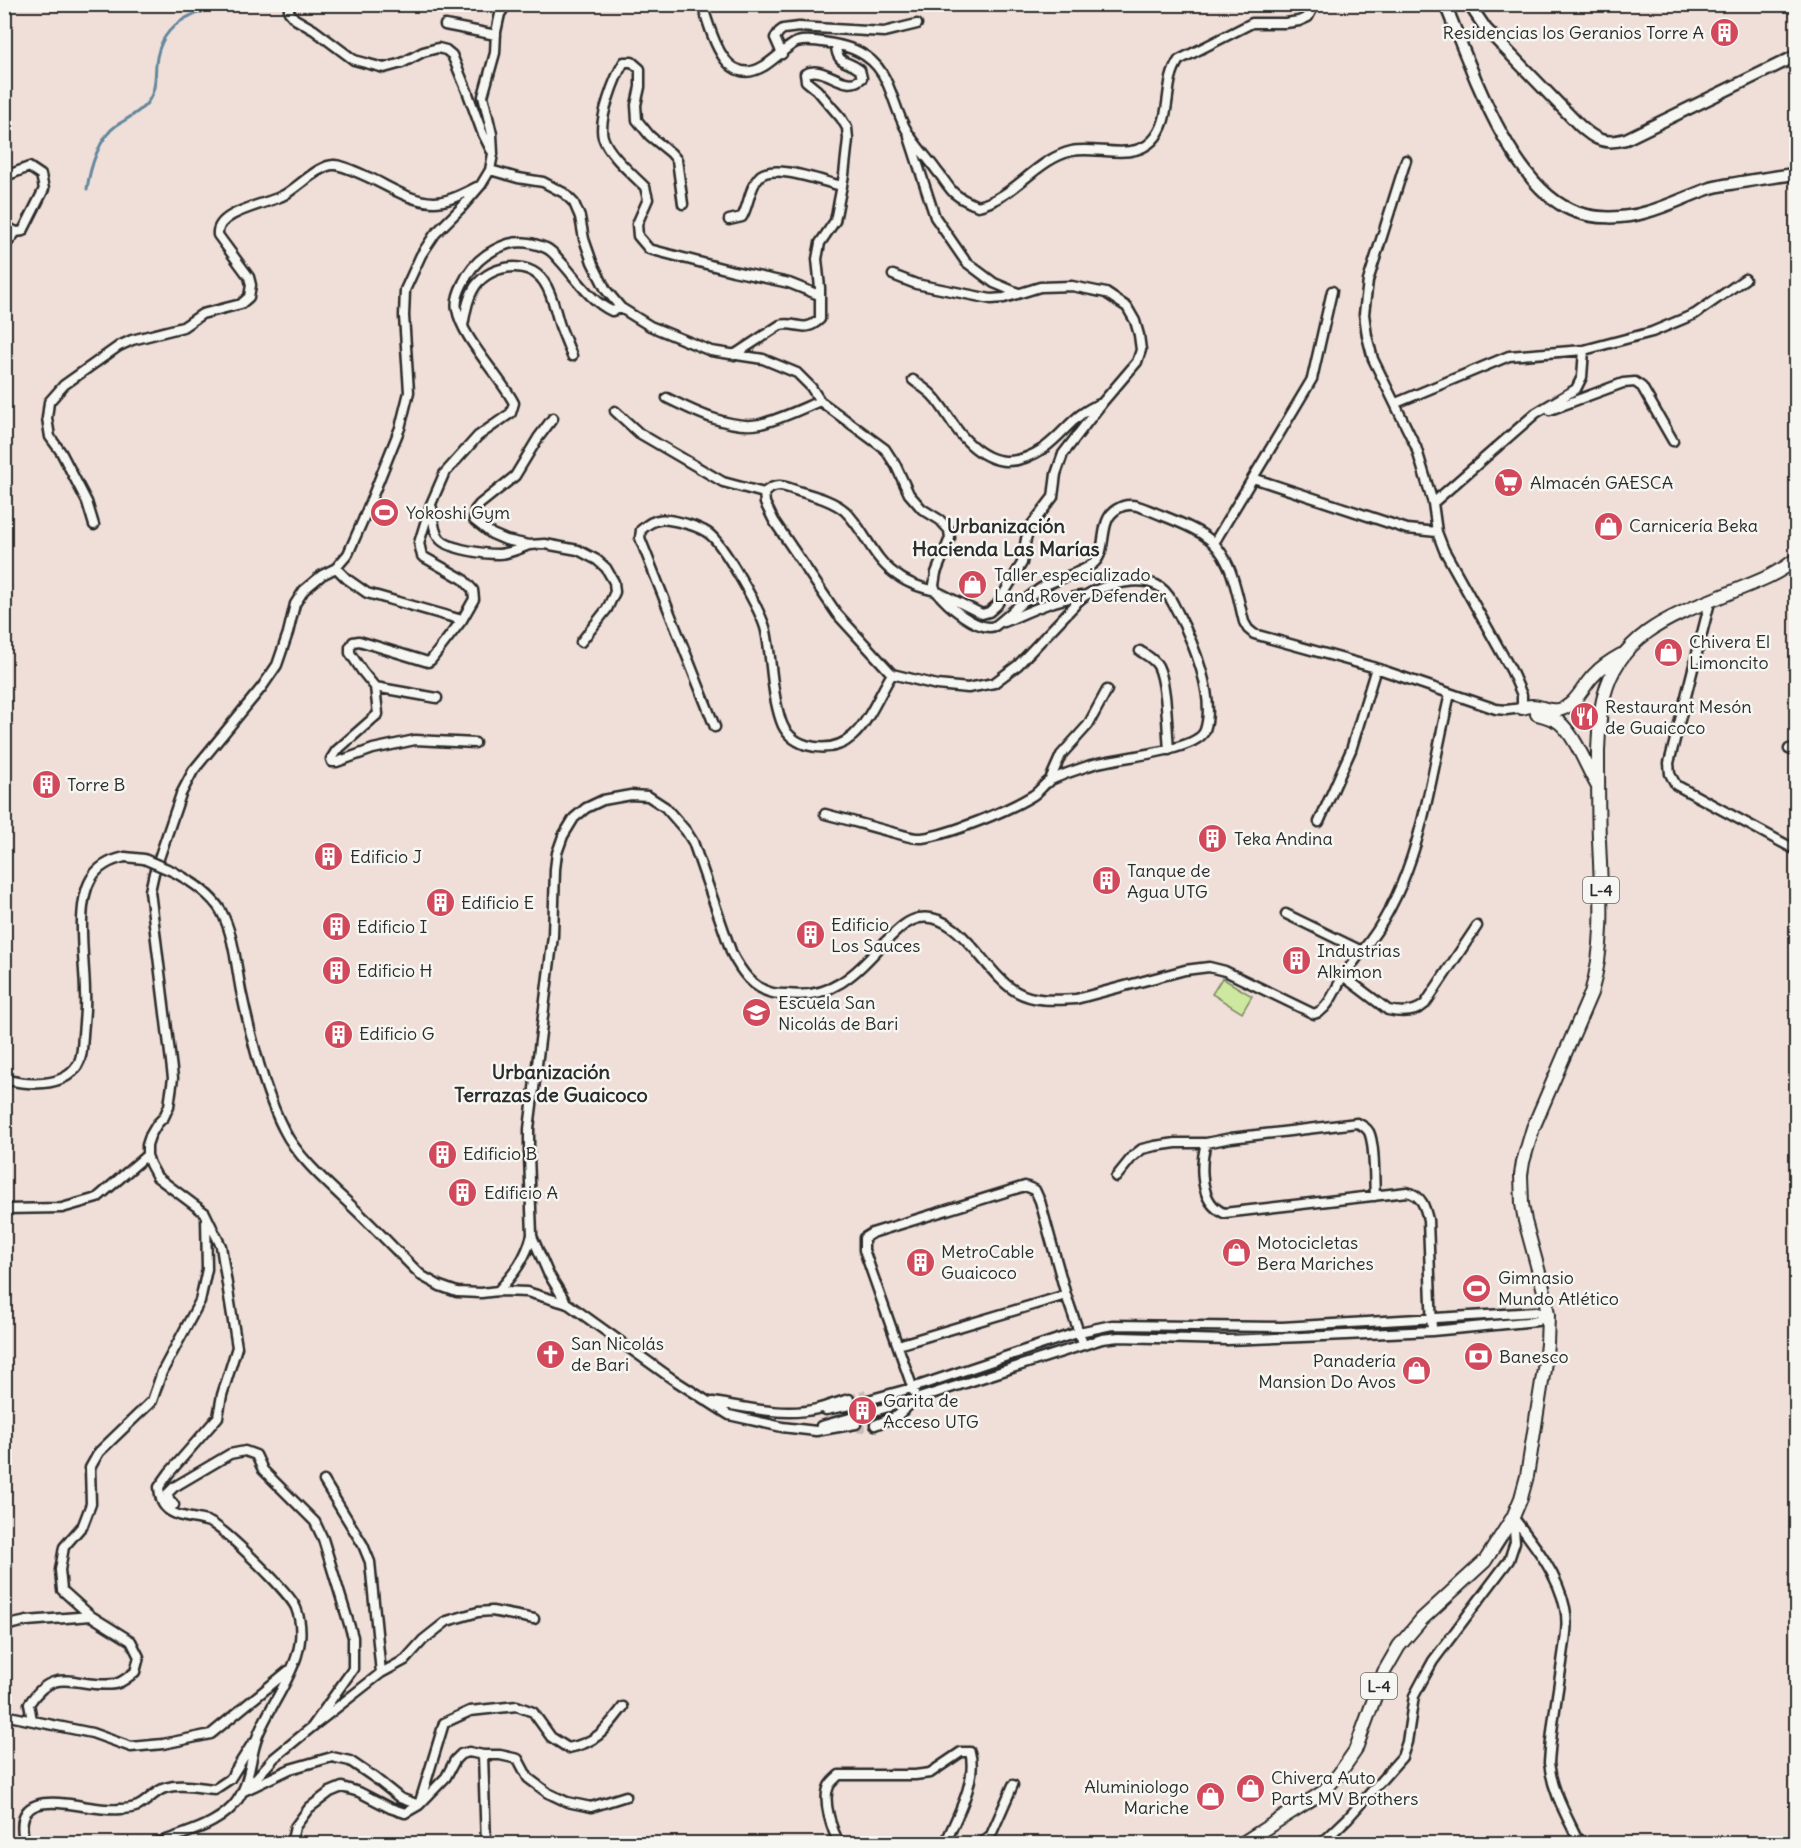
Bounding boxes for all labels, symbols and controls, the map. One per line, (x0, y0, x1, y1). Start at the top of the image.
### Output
building icon: Residencias los Geranios Torre A (1709, 17, 1741, 49)
place label: Residencias los Geranios Torre A (1443, 21, 1704, 44)
supermarket icon: Almacén GAESCA (1493, 467, 1525, 499)
place label: Almacén GAESCA (1530, 471, 1673, 494)
sports icon: Yokoshi Gym (369, 497, 401, 529)
place label: Yokoshi Gym (406, 501, 510, 524)
shop icon: Carnicería Beka (1592, 510, 1624, 542)
district label: Urbanización Hacienda Las Marías (912, 513, 1100, 561)
place label: Carnicería Beka (1629, 514, 1758, 537)
place label: Taller especializado Land Rover Defender (994, 563, 1167, 607)
shop icon: Taller especializado Land Rover Defender (957, 569, 989, 601)
place label: Chivera El Limoncito (1689, 630, 1770, 674)
shop icon: Chivera El Limoncito (1652, 636, 1684, 668)
place label: Restaurant Mesón de Guaicoco (1605, 695, 1752, 739)
restaurant icon: Restaurant Mesón de Guaicoco (1568, 701, 1600, 733)
building icon: Torre B (30, 769, 62, 801)
place label: Torre B (67, 773, 125, 796)
building icon: Teka Andina (1197, 823, 1229, 855)
place label: Teka Andina (1234, 827, 1333, 850)
building icon: Edificio J (313, 841, 345, 873)
place label: Edificio J (350, 845, 422, 868)
place label: Tanque de Agua UTG (1127, 859, 1211, 903)
building icon: Tanque de Agua UTG (1090, 865, 1122, 897)
road number: L-4 (1583, 877, 1619, 903)
building icon: Edificio E (424, 887, 456, 919)
place label: Edificio E (461, 891, 534, 914)
building icon: Edificio I (320, 911, 352, 943)
place label: Edificio Los Sauces (831, 913, 921, 957)
place label: Edificio I (357, 915, 427, 938)
building icon: Edificio Los Sauces (794, 919, 826, 951)
place label: Industrias Alkimon (1317, 939, 1400, 983)
building icon: Industrias Alkimon (1280, 945, 1312, 977)
building icon: Edificio H (320, 955, 352, 987)
place label: Edificio H (357, 959, 432, 982)
place label: Escuela San Nicolás de Bari (778, 991, 898, 1035)
school or university icon: Escuela San Nicolás de Bari (741, 997, 773, 1029)
building icon: Edificio G (322, 1018, 354, 1050)
place label: Edificio G (359, 1022, 434, 1045)
district label: Urbanización Terrazas de Guaicoco (454, 1059, 648, 1107)
building icon: Edificio B (426, 1138, 458, 1170)
place label: Edificio B (463, 1142, 537, 1165)
building icon: Edificio A (447, 1177, 479, 1209)
place label: Edificio A (484, 1181, 558, 1204)
place label: Motocicletas Bera Mariches (1257, 1231, 1374, 1275)
shop icon: Motocicletas Bera Mariches (1220, 1237, 1252, 1269)
place label: MetroCable Guaicoco (941, 1240, 1034, 1284)
building icon: MetroCable Guaicoco (904, 1246, 936, 1278)
place label: Gimnasio Mundo Atlético (1498, 1266, 1619, 1310)
sports icon: Gimnasio Mundo Atlético (1461, 1272, 1493, 1304)
place label: San Nicolás de Bari (571, 1332, 664, 1376)
church icon: San Nicolás de Bari (534, 1338, 566, 1370)
bank icon: Banesco (1462, 1341, 1494, 1373)
place label: Banesco (1499, 1345, 1569, 1368)
place label: Panadería Mansion Do Avos (1258, 1349, 1396, 1393)
shop icon: Panadería Mansion Do Avos (1401, 1355, 1433, 1387)
place label: Garita de Acceso UTG (883, 1389, 979, 1433)
building icon: Garita de Acceso UTG (846, 1395, 878, 1427)
road number: L-4 (1361, 1673, 1397, 1699)
place label: Chivera Auto Parts MV Brothers (1271, 1766, 1418, 1810)
shop icon: Chivera Auto Parts MV Brothers (1234, 1772, 1266, 1804)
place label: Aluminiologo Mariche (1084, 1775, 1189, 1819)
shop icon: Aluminiologo Mariche (1194, 1781, 1226, 1813)

